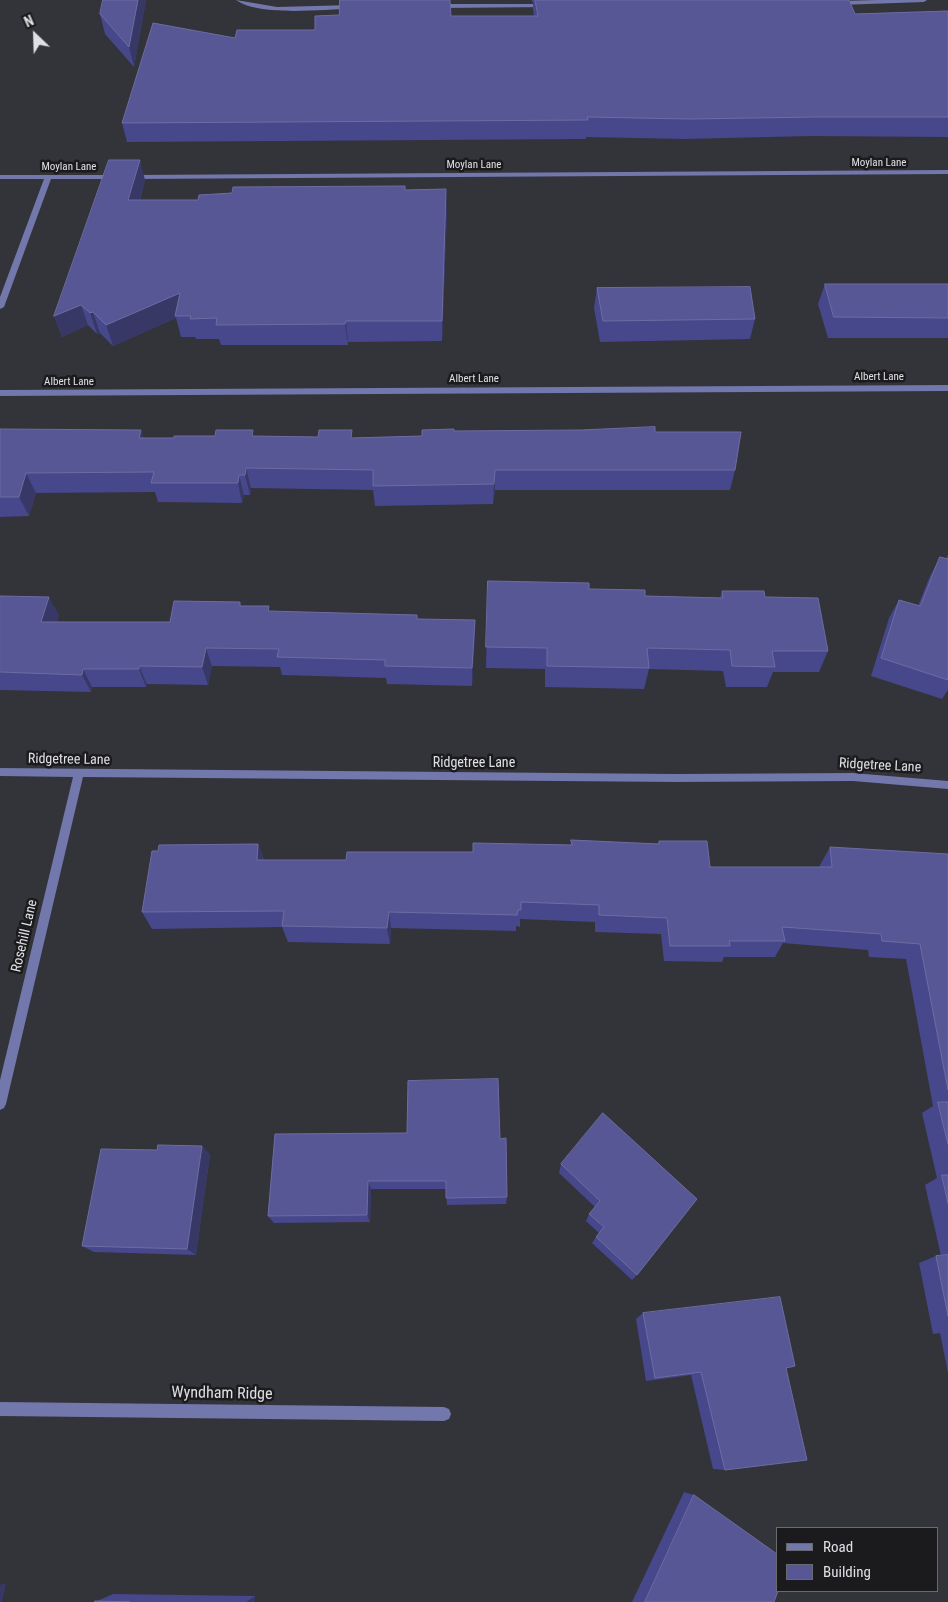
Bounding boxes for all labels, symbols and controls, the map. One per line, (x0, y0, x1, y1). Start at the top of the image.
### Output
north arrow (10, 10, 60, 60)
text: N (22, 12, 36, 30)
street label: Moylan Lane (852, 156, 906, 170)
street label: Moylan Lane (447, 158, 501, 172)
street label: Moylan Lane (42, 160, 96, 174)
street label: Albert Lane (854, 370, 904, 384)
street label: Albert Lane (449, 372, 499, 386)
street label: Albert Lane (44, 375, 94, 389)
street label: Ridgetree Lane (28, 751, 110, 769)
street label: Ridgetree Lane (433, 755, 515, 771)
street label: Ridgetree Lane (838, 755, 922, 777)
street label: Rosehill Lane (9, 898, 41, 974)
street label: Wyndham Ridge (171, 1384, 273, 1404)
legend (776, 1527, 938, 1592)
text: Road (823, 1538, 853, 1556)
text: Building (823, 1563, 871, 1581)

